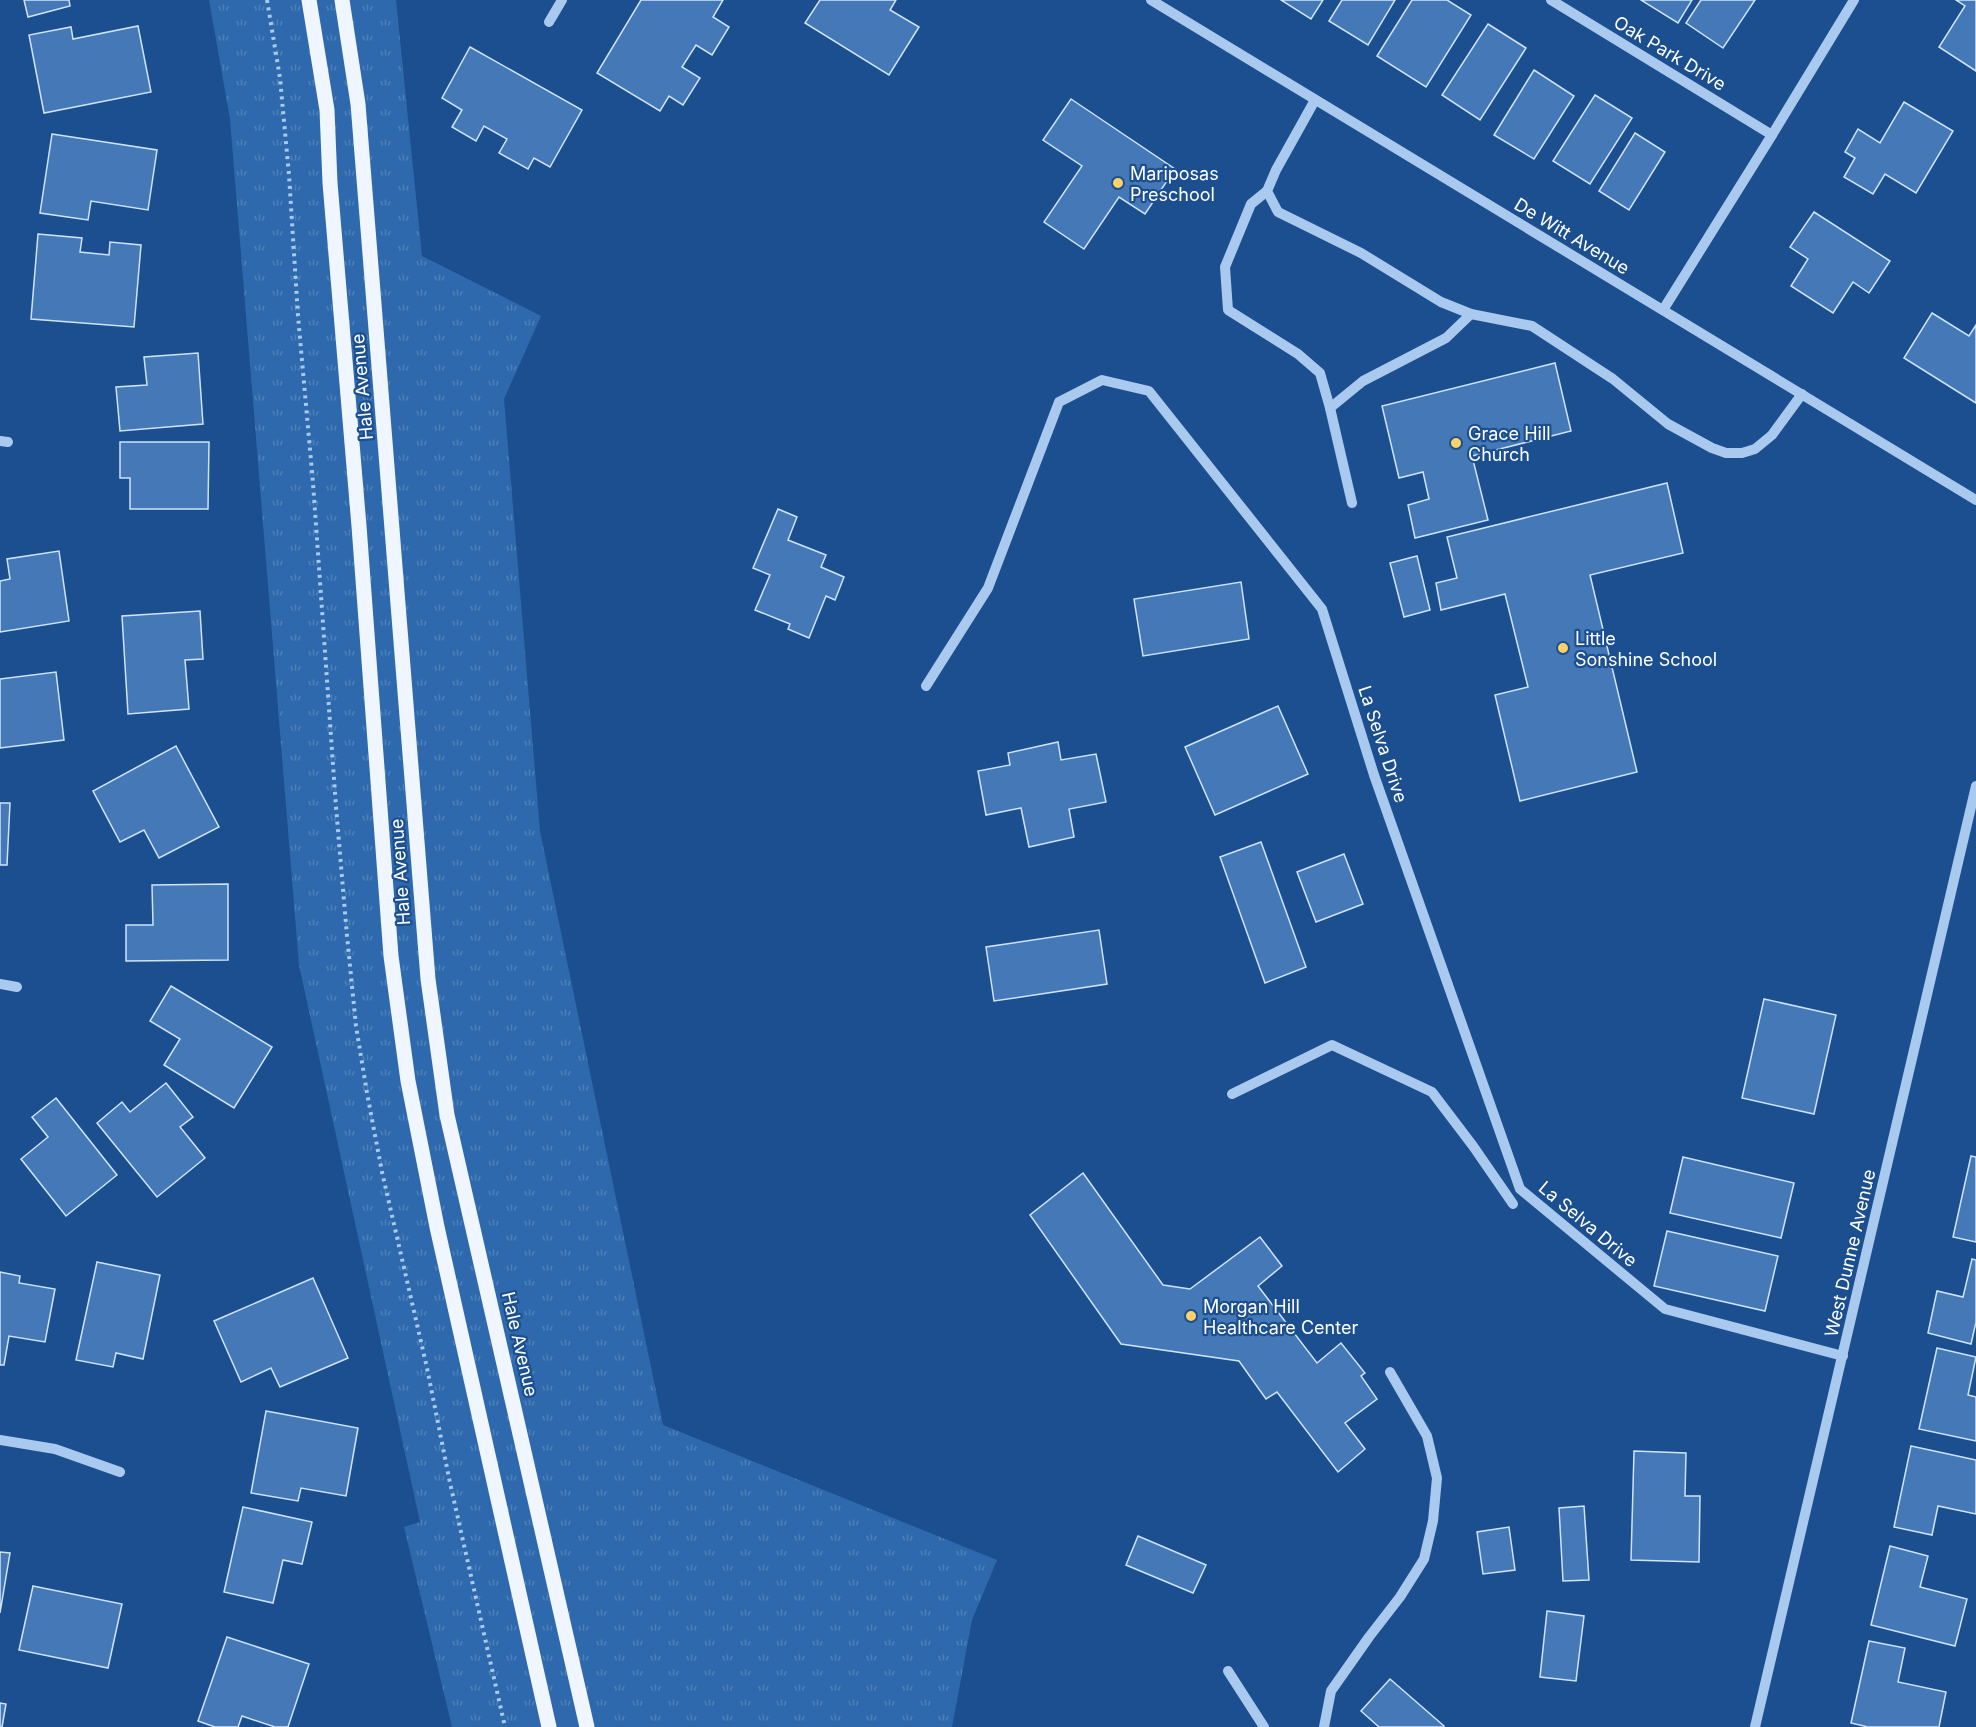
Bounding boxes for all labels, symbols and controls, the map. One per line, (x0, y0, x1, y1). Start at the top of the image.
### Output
street label: Oak Park Drive (1610, 11, 1730, 95)
place label: Mariposas Preschool (1130, 163, 1219, 205)
marker: Mariposas Preschool (1111, 176, 1125, 190)
street label: De Witt Avenue (1511, 193, 1633, 279)
street label: Hale Avenue (347, 333, 377, 441)
place label: Grace Hill Church (1468, 423, 1551, 465)
marker: Grace Hill Church (1449, 436, 1463, 450)
place label: Little Sonshine School (1575, 628, 1717, 670)
marker: Little Sonshine School (1556, 641, 1570, 655)
street label: La Selva Drive (1354, 683, 1412, 805)
street label: Hale Avenue (386, 818, 414, 926)
street label: West Dunne Avenue (1820, 1167, 1880, 1339)
street label: La Selva Drive (1535, 1177, 1641, 1271)
street label: Hale Avenue (498, 1290, 542, 1398)
place label: Morgan Hill Healthcare Center (1203, 1296, 1358, 1338)
marker: Morgan Hill Healthcare Center (1184, 1309, 1198, 1323)

